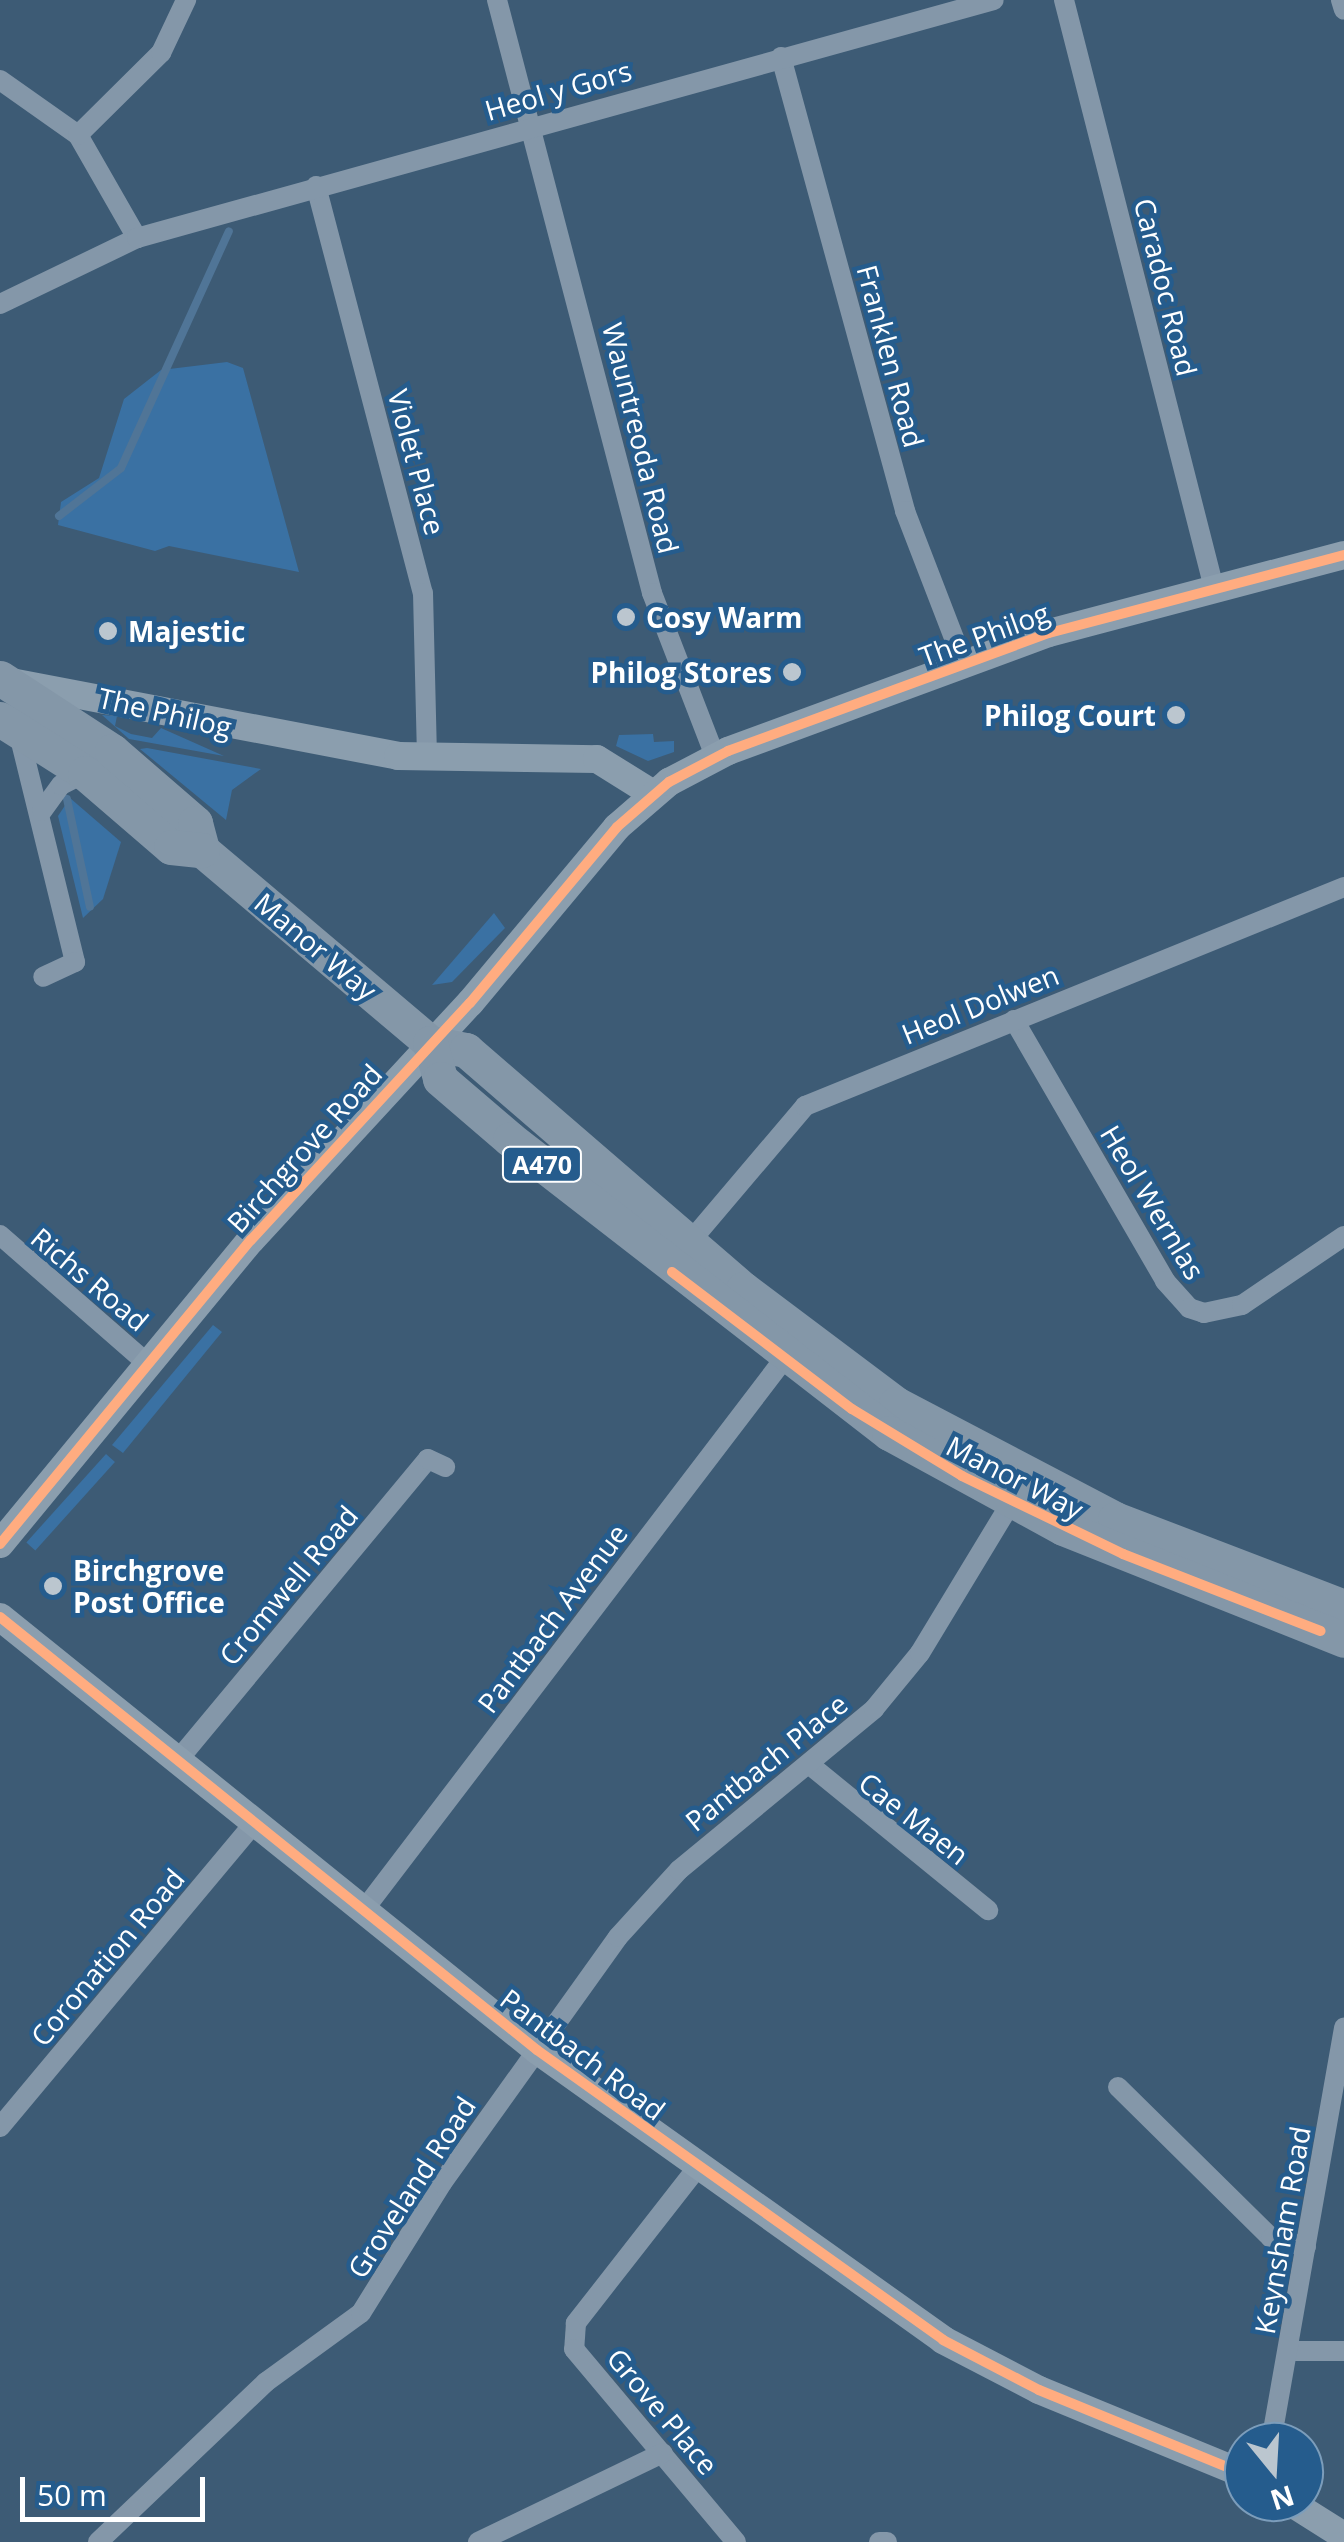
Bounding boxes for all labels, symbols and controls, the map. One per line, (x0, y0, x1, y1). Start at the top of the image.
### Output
street label: Heol y Gors (481, 53, 635, 127)
street label: Caradoc Road (1128, 195, 1204, 379)
street label: Franklen Road (851, 261, 931, 451)
street label: Wauntreoda Road (596, 319, 686, 557)
street label: Violet Place (381, 386, 453, 538)
street label: The Philog (914, 595, 1054, 673)
place label: Cosy Warm (646, 600, 802, 634)
marker: Cosy Warm (615, 606, 637, 628)
place label: Majestic (128, 614, 245, 648)
marker: Majestic (97, 620, 119, 642)
place label: Philog Stores (590, 655, 772, 689)
marker: Philog Stores (781, 661, 803, 683)
street label: The Philog (95, 680, 235, 744)
place label: Philog Court (984, 698, 1156, 732)
marker: Philog Court (1165, 704, 1187, 726)
street label: Manor Way (248, 885, 384, 1007)
street label: Heol Dolwen (897, 957, 1063, 1051)
street label: Birchgrove Road (220, 1057, 388, 1239)
street label: Heol Wernlas (1094, 1119, 1212, 1285)
road number: A470 (500, 1144, 584, 1184)
street label: Richs Road (25, 1220, 155, 1338)
street label: Manor Way (941, 1428, 1089, 1526)
street label: Cromwell Road (212, 1499, 364, 1671)
street label: Pantbach Avenue (470, 1517, 634, 1719)
place label: Birchgrove Post Office (73, 1553, 225, 1619)
marker: Birchgrove Post Office (42, 1575, 64, 1597)
street label: Pantbach Place (678, 1686, 854, 1838)
street label: Cae Maen (853, 1765, 975, 1871)
street label: Coronation Road (23, 1862, 191, 2052)
street label: Pantbach Road (494, 1981, 672, 2127)
street label: Groveland Road (340, 2090, 482, 2284)
street label: Keynsham Road (1247, 2124, 1317, 2336)
street label: Grove Place (601, 2341, 725, 2481)
north arrow (1224, 2422, 1324, 2522)
scale bar (25, 2457, 210, 2519)
text: 50 m (37, 2474, 107, 2515)
text: N (1266, 2477, 1299, 2520)

